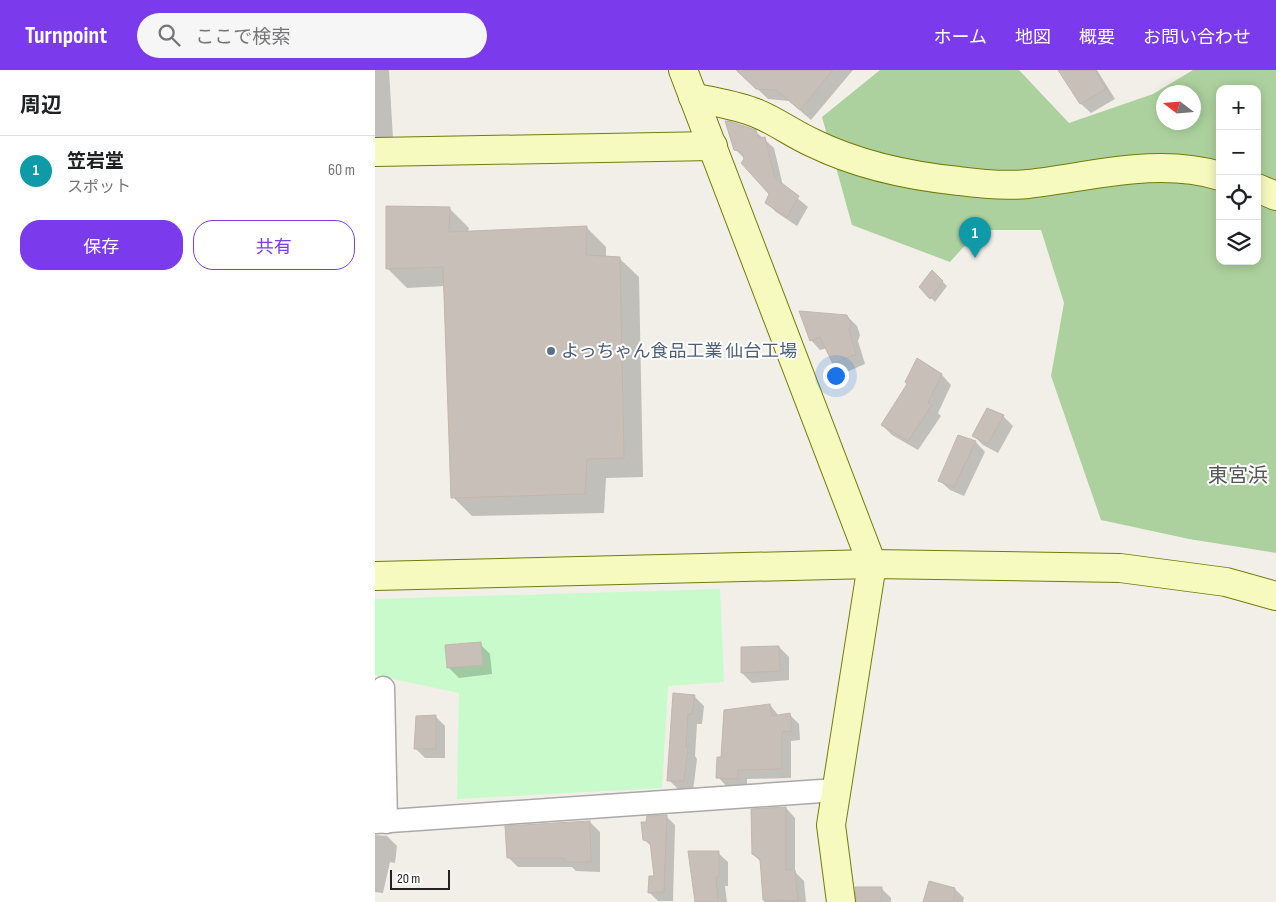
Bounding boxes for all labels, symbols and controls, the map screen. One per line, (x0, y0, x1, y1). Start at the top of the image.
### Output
search box (137, 13, 487, 58)
text: Turnpoint (25, 21, 107, 50)
icon: search (155, 21, 183, 49)
text: ここで検索 (195, 26, 290, 49)
text: ホーム (934, 27, 987, 48)
text: 地図 (1015, 27, 1051, 48)
text: 概要 (1079, 27, 1115, 48)
text: お問い合わせ (1143, 27, 1251, 48)
north arrow (1156, 85, 1201, 130)
map controls (1216, 85, 1261, 265)
button: + (1216, 85, 1261, 130)
text: 周辺 (20, 93, 62, 118)
button: − (1216, 130, 1261, 175)
text: 笠岩堂 (67, 150, 124, 173)
text: 1 (33, 161, 39, 180)
text: 60 m (328, 161, 355, 180)
button: locate (1216, 175, 1261, 220)
text: スポット (67, 178, 131, 197)
pin: 1 (959, 217, 991, 258)
button: 保存 (20, 220, 183, 270)
button: 共有 (193, 220, 355, 270)
button: layers (1216, 220, 1261, 265)
place label: よっちゃん食品工業 仙台工場 (561, 341, 797, 362)
marker: よっちゃん食品工業 仙台工場 (545, 345, 557, 357)
your location (823, 363, 849, 389)
district label: 東宮浜 (1208, 464, 1268, 488)
scale bar (390, 867, 450, 890)
text: 20 m (397, 870, 420, 887)

